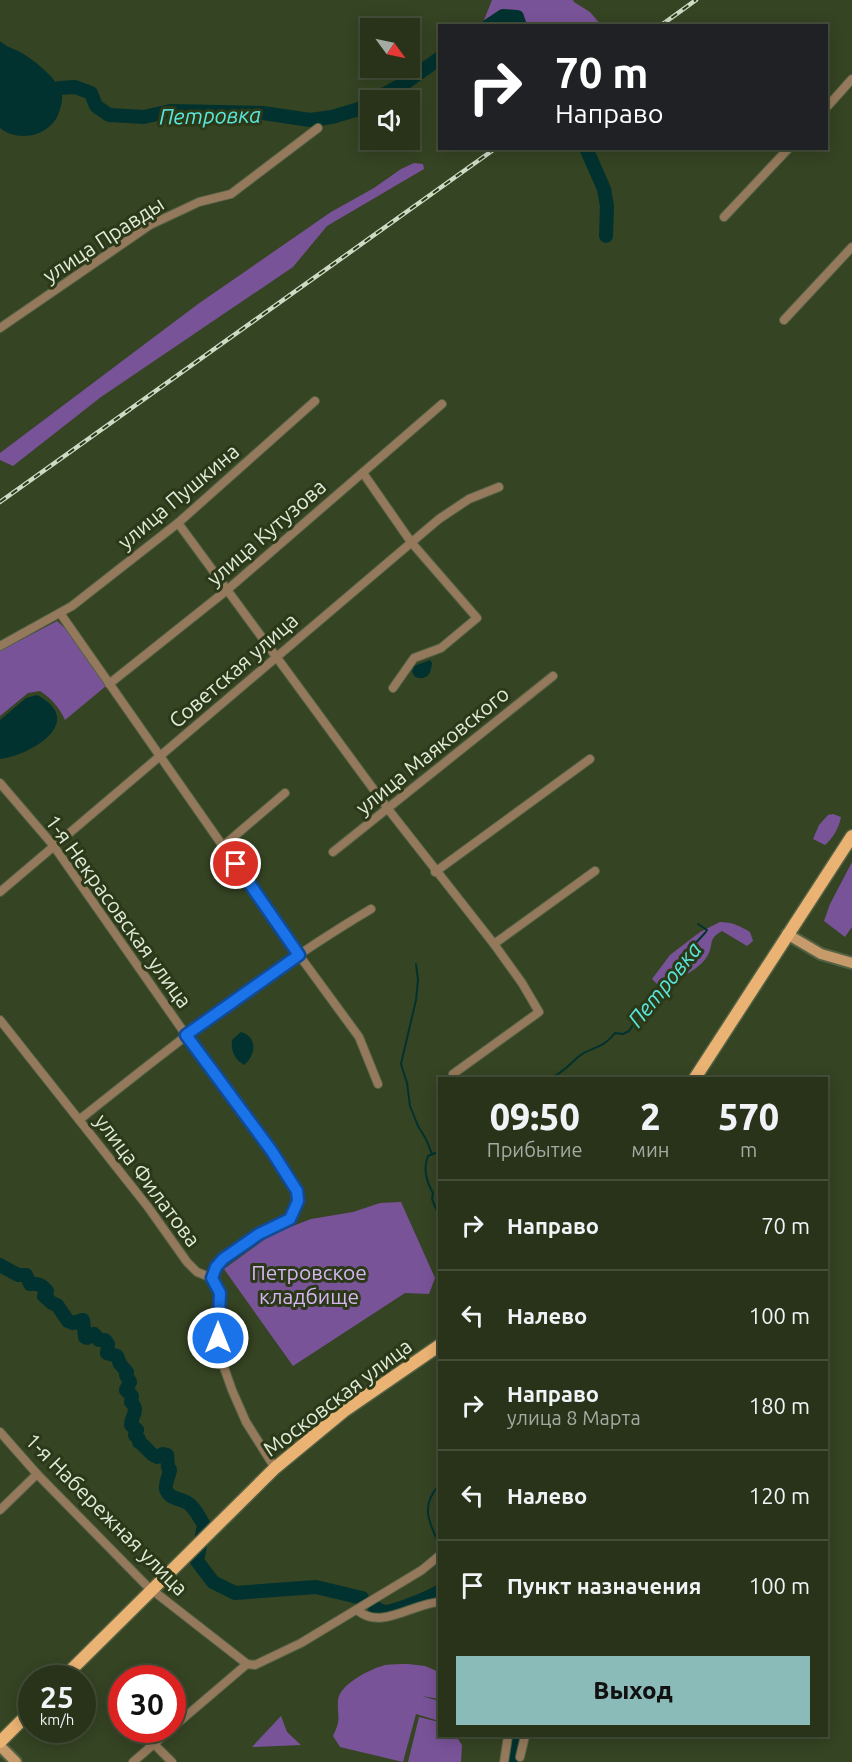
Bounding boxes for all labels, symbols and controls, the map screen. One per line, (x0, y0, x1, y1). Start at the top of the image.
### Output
north arrow (360, 18, 420, 78)
map controls (360, 18, 420, 150)
icon: right (456, 48, 534, 126)
text: 70 m (555, 49, 649, 96)
button: sound (360, 90, 420, 150)
text: Направо (555, 98, 664, 128)
water label: Петровка (159, 102, 261, 128)
street label: улица Правды (38, 191, 168, 287)
street label: улица Пушкина (113, 439, 243, 553)
street label: улица Кутузова (202, 474, 330, 590)
street label: Советская улица (164, 608, 302, 732)
street label: улица Маяковского (351, 681, 513, 819)
street label: 1-я Некрасовская улица (41, 810, 197, 1012)
pin (210, 838, 261, 889)
icon: arrive (219, 847, 252, 880)
water label: Петровка (622, 936, 706, 1032)
text: 09:50 (490, 1096, 580, 1137)
text: 2 (640, 1096, 661, 1137)
text: 570 (718, 1096, 779, 1137)
street label: улица Филатова (90, 1109, 206, 1251)
text: Прибытие (487, 1138, 583, 1161)
text: мин (631, 1138, 669, 1161)
text: m (740, 1138, 757, 1161)
icon: right (456, 1209, 489, 1242)
text: Направо (507, 1213, 599, 1238)
text: 70 m (761, 1213, 810, 1238)
park label: Петровское кладбище (251, 1260, 367, 1308)
icon: left (456, 1299, 489, 1332)
text: Налево (507, 1303, 587, 1328)
text: 100 m (749, 1303, 810, 1328)
position arrow (186, 1306, 250, 1370)
street label: Московская улица (258, 1333, 416, 1461)
text: Направо (507, 1381, 599, 1406)
icon: right (456, 1389, 489, 1422)
text: 180 m (749, 1393, 810, 1418)
text: улица 8 Марта (507, 1406, 641, 1429)
street label: 1-я Набережная улица (21, 1428, 193, 1600)
icon: left (456, 1479, 489, 1512)
text: Налево (507, 1483, 587, 1508)
text: 120 m (749, 1483, 810, 1508)
icon: arrive (456, 1569, 489, 1602)
text: Пункт назначения (507, 1573, 701, 1598)
text: 100 m (749, 1573, 810, 1598)
button: Выход (456, 1656, 810, 1725)
speed limit sign: 30 (108, 1665, 186, 1743)
text: 25 (40, 1680, 74, 1714)
text: km/h (40, 1711, 74, 1728)

